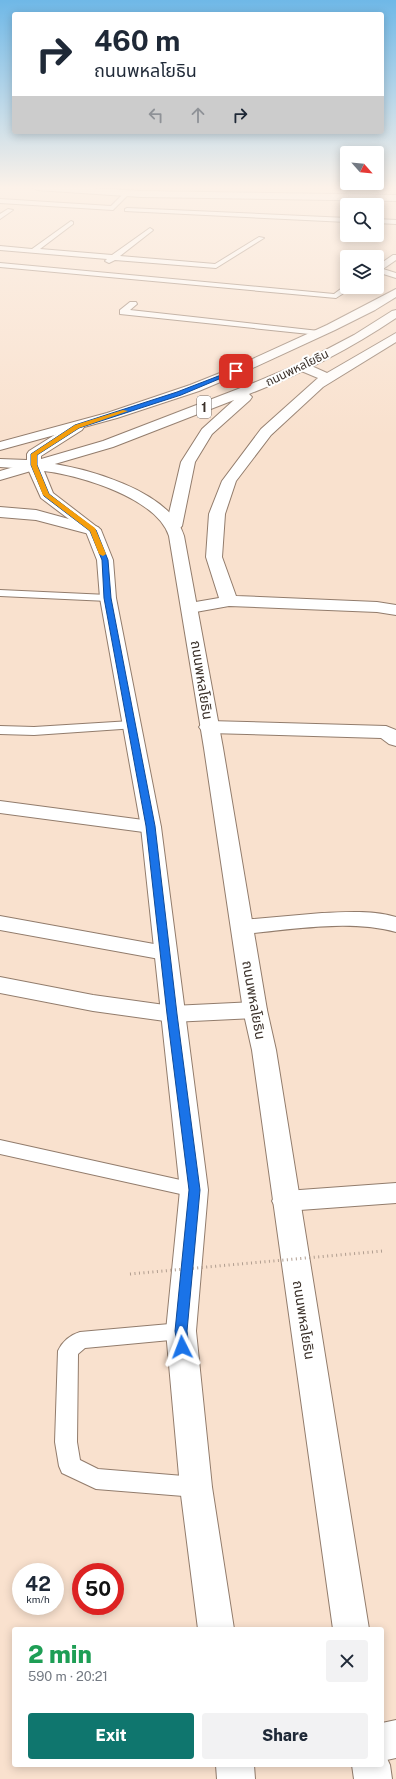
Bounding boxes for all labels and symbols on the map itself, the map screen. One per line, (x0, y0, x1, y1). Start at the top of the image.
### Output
north arrow (340, 146, 384, 190)
street label: ถนนพหลโยธิน (263, 347, 331, 389)
pin (219, 354, 253, 388)
road number: 1 (197, 396, 211, 418)
street label: ถนนพหลโยธิน (188, 639, 216, 721)
street label: ถนนพหลโยธิน (239, 959, 269, 1041)
street label: ถนนพหลโยธิน (290, 1279, 318, 1361)
position arrow (161, 1326, 203, 1368)
speed limit sign: 50 (72, 1563, 124, 1615)

